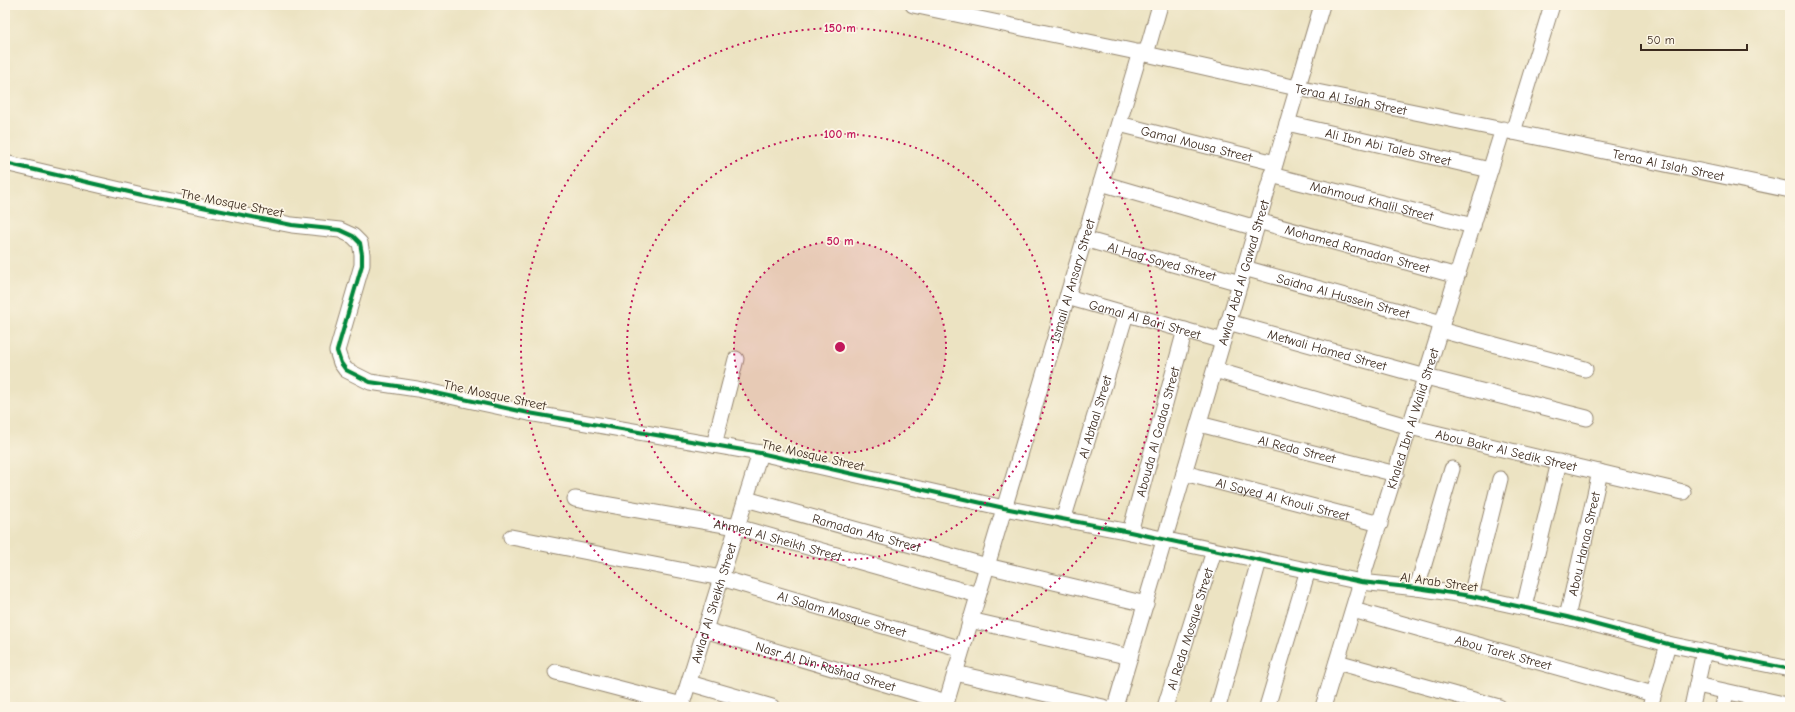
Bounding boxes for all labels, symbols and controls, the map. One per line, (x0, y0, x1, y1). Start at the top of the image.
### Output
text: 150 m (824, 21, 856, 35)
scale bar (1641, 26, 1747, 52)
text: 50 m (1647, 33, 1675, 47)
street label: Teraa Al Islah Street (1294, 80, 1409, 118)
street label: Gamal Mousa Street (1139, 122, 1255, 165)
street label: Ali Ibn Abi Taleb Street (1324, 125, 1454, 169)
text: 100 m (824, 127, 856, 141)
street label: Teraa Al Islah Street (1611, 146, 1727, 184)
street label: Mahmoud Khalil Street (1309, 178, 1436, 224)
street label: The Mosque Street (179, 186, 286, 221)
street label: Awlad Abd Al Gawad Street (1215, 197, 1272, 347)
street label: Ismail Al Ansary Street (1047, 216, 1098, 344)
street label: Mohamed Ramadan Street (1283, 221, 1433, 276)
text: 50 m (826, 234, 854, 248)
street label: Al Hag Sayed Street (1106, 239, 1219, 284)
street label: Saidna Al Hussein Street (1275, 270, 1413, 322)
street label: Gamal Al Bari Street (1087, 296, 1204, 342)
street label: Metwali Hamed Street (1266, 326, 1390, 374)
centre of rings (833, 340, 847, 354)
street label: Khaled Ibn Al Walid Street (1383, 345, 1442, 491)
street label: Abouda Al Gadaa Street (1132, 364, 1183, 498)
street label: Al Abtaal Street (1075, 372, 1115, 460)
street label: The Mosque Street (442, 377, 549, 413)
street label: Abou Bakr Al Sedik Street (1434, 426, 1579, 474)
street label: Al Reda Street (1257, 432, 1338, 466)
street label: The Mosque Street (760, 436, 867, 474)
street label: Al Sayed Al Khouli Street (1214, 474, 1352, 524)
street label: Abou Hanaa Street (1565, 489, 1603, 597)
street label: Ramadan Ata Street (811, 510, 923, 555)
street label: Ahmed Al Sheikh Street (713, 516, 845, 564)
street label: Awlad Al Sheikh Street (688, 540, 739, 665)
street label: Al Reda Mosque Street (1163, 565, 1216, 691)
street label: Al Arab Street (1399, 569, 1480, 595)
street label: Al Salam Mosque Street (776, 588, 909, 640)
street label: Abou Tarek Street (1453, 631, 1554, 673)
street label: Nasr Al Din Rashad Street (754, 638, 899, 694)

